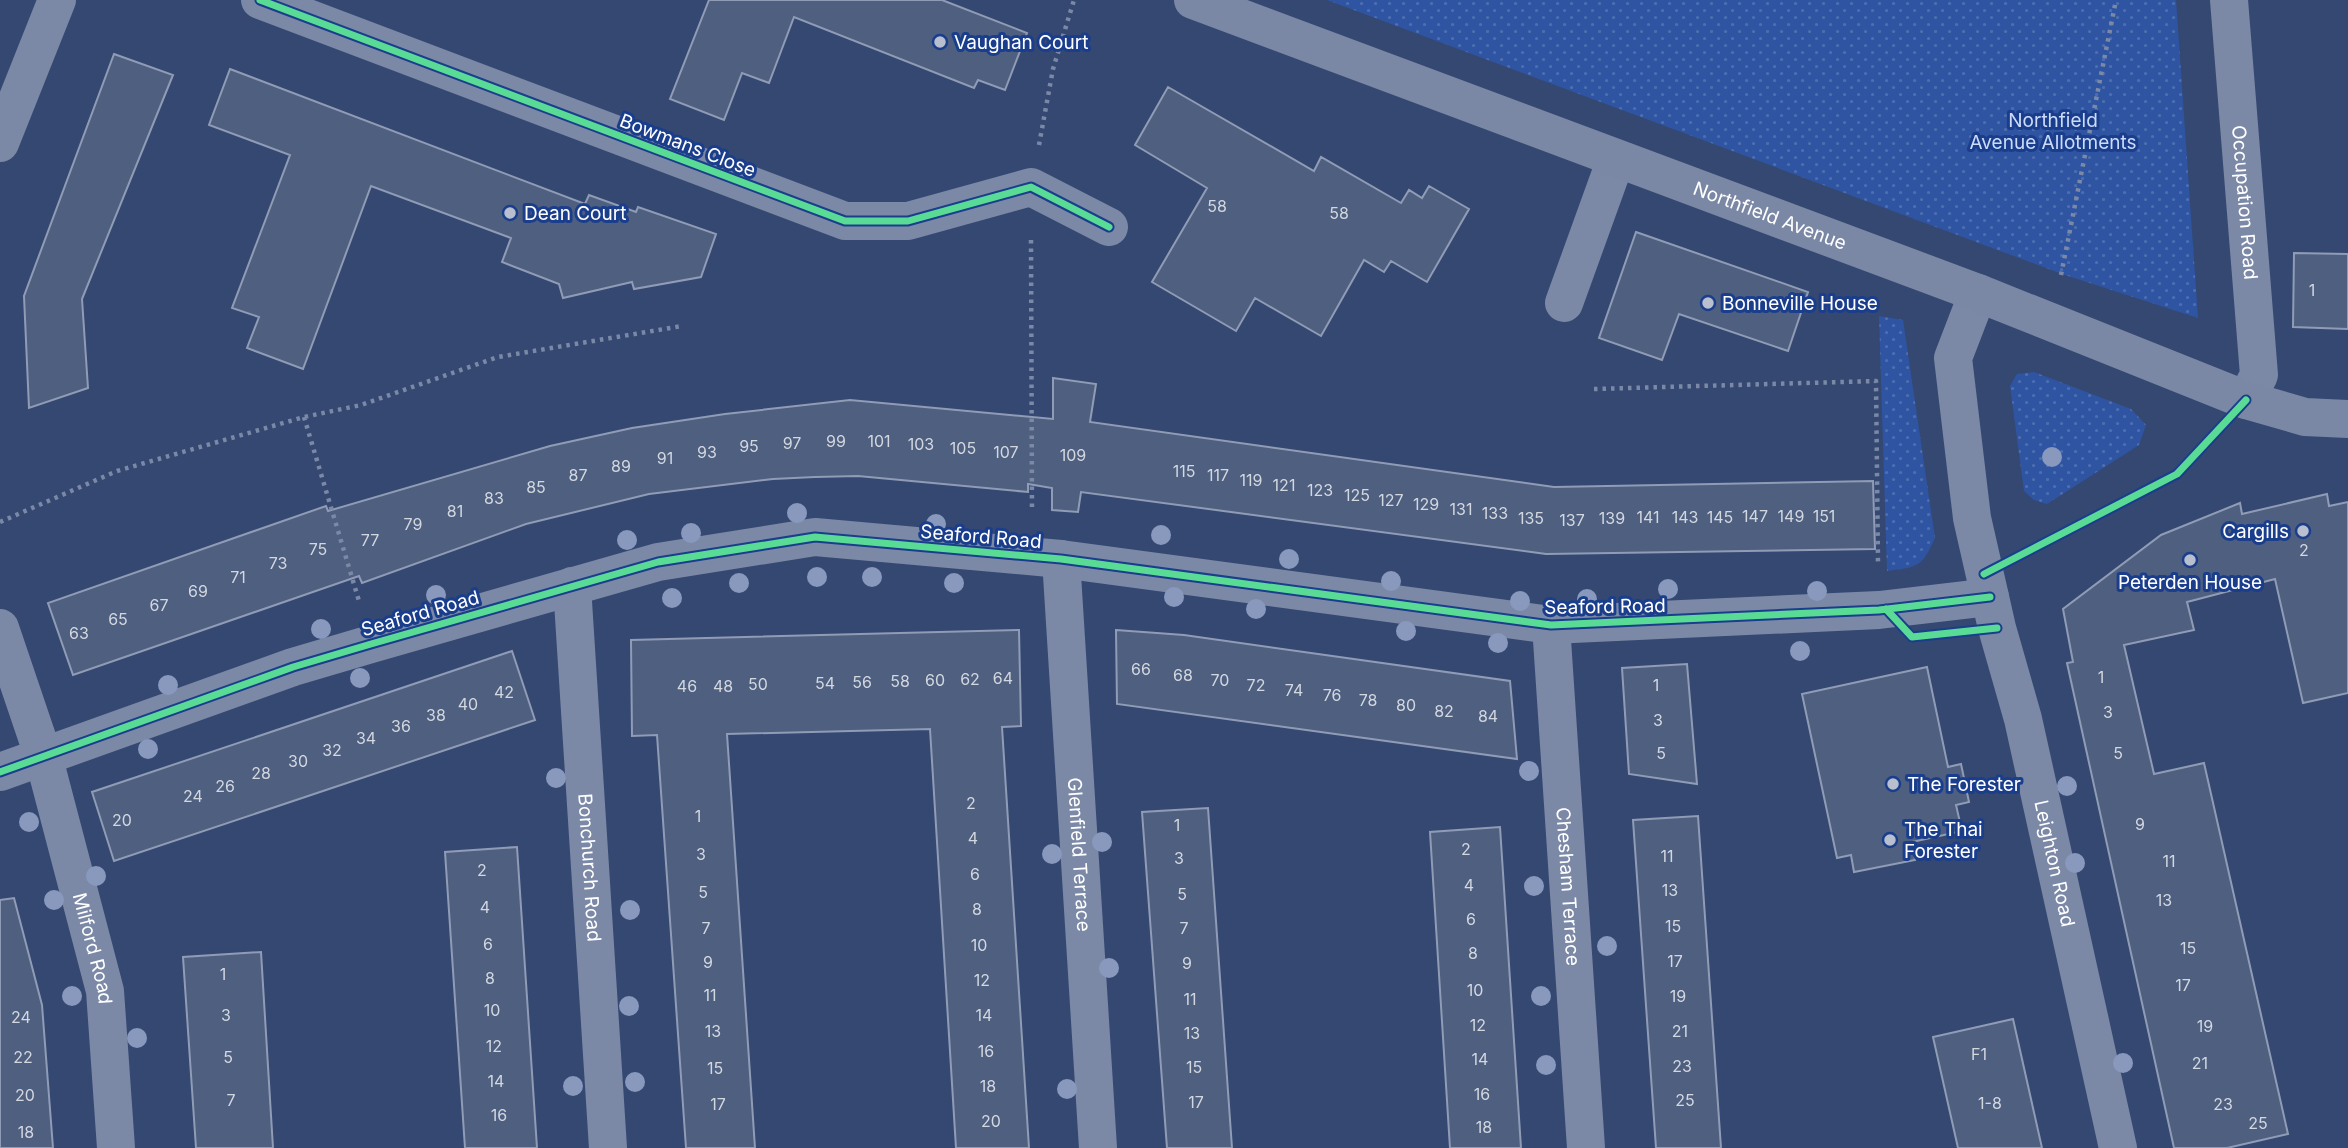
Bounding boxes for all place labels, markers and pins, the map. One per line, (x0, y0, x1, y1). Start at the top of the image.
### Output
place label: Vaughan Court (954, 31, 1088, 54)
marker: Vaughan Court (932, 34, 948, 50)
place label: Dean Court (524, 202, 626, 225)
marker: Dean Court (502, 205, 518, 221)
place label: Bonneville House (1722, 292, 1878, 315)
marker: Bonneville House (1700, 295, 1716, 311)
place label: Cargills (2222, 520, 2289, 543)
marker: Cargills (2295, 523, 2311, 539)
marker: Peterden House (2182, 552, 2198, 568)
place label: Peterden House (2118, 571, 2262, 594)
place label: The Forester (1907, 773, 2021, 796)
marker: The Forester (1885, 776, 1901, 792)
place label: The Thai Forester (1904, 818, 1983, 863)
marker: The Thai Forester (1882, 832, 1898, 848)

